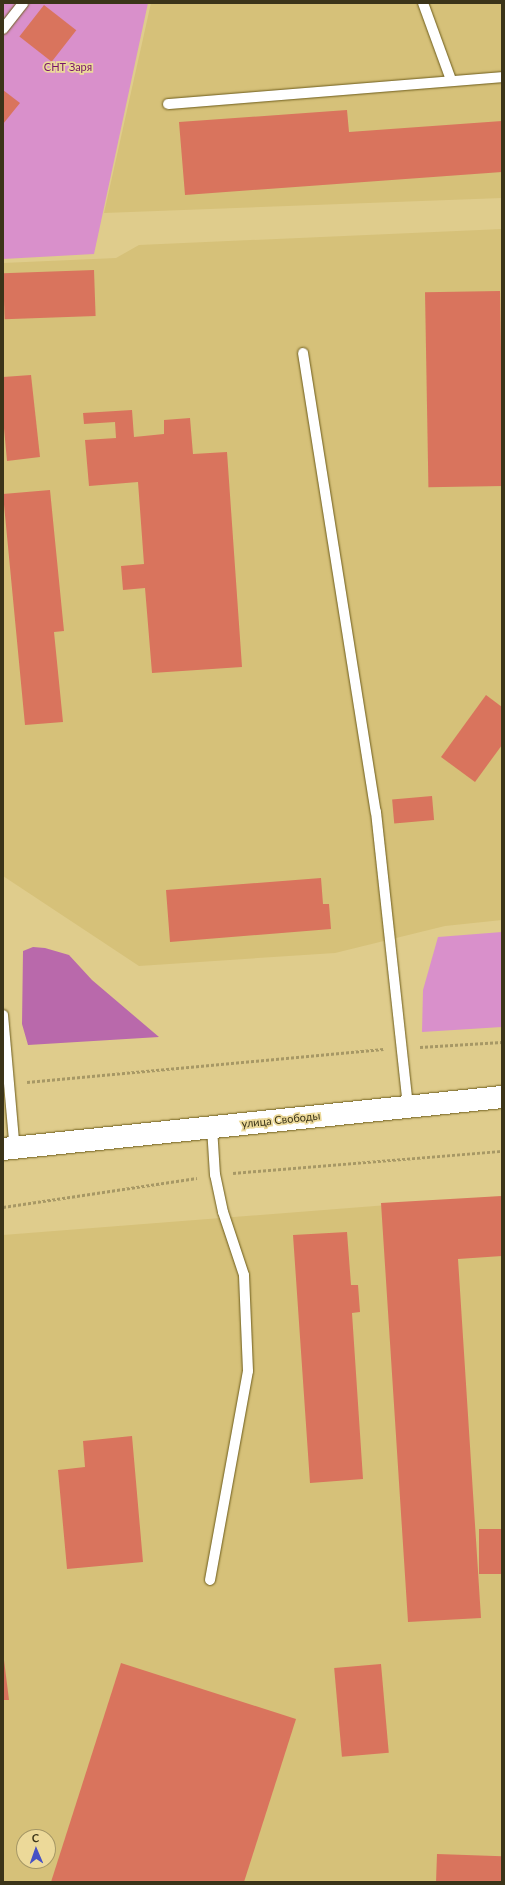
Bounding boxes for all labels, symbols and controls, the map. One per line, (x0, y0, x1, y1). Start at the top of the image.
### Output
park label: СНТ Заря (44, 60, 92, 74)
street label: улица Свободы (241, 1109, 321, 1131)
north arrow (16, 1829, 56, 1869)
text: С (32, 1831, 39, 1844)

